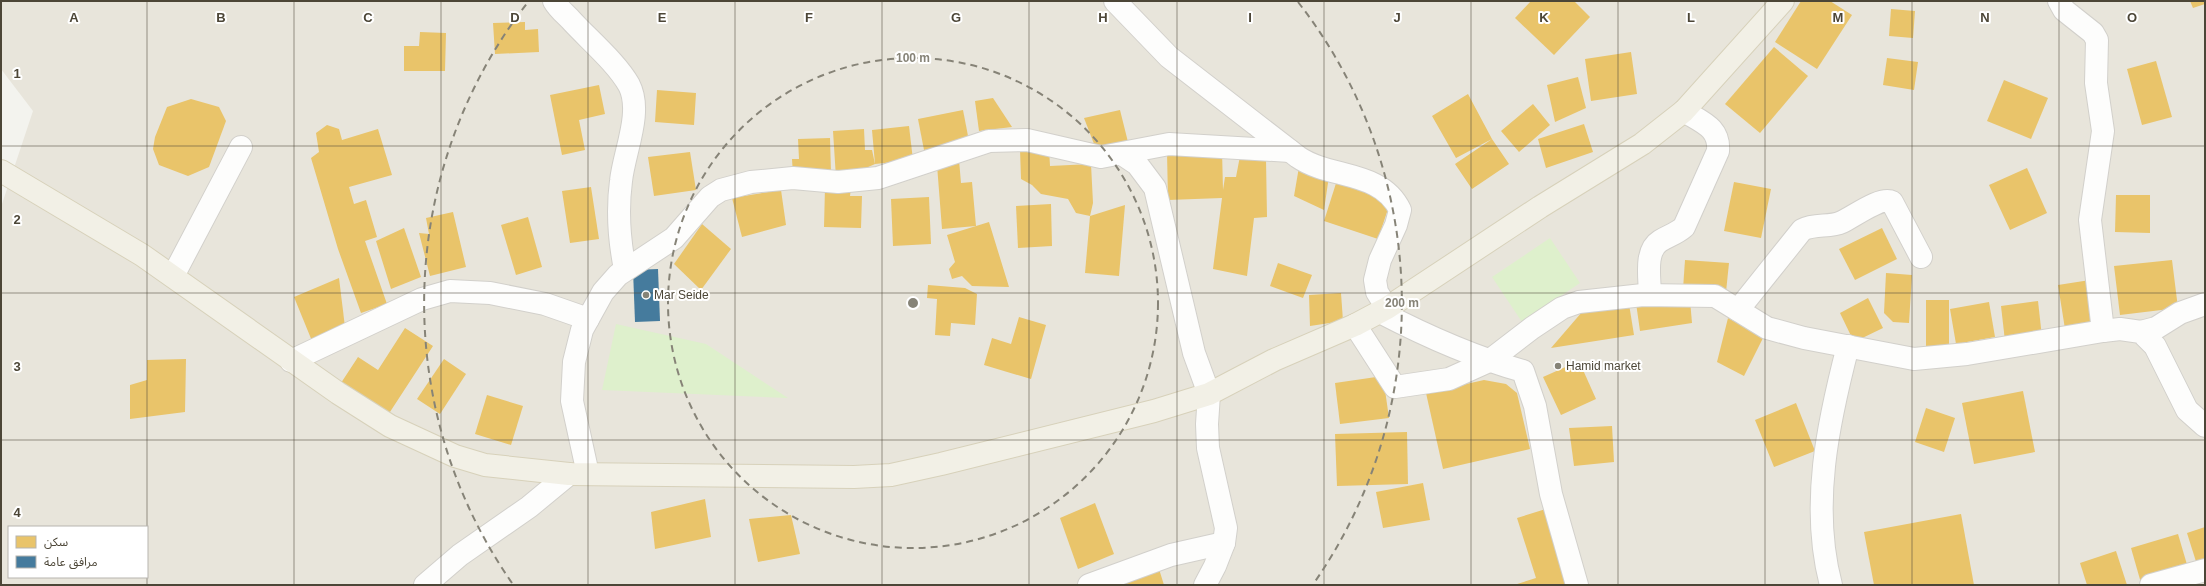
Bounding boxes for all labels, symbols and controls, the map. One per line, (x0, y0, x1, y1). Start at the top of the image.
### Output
text: A (69, 10, 79, 25)
text: B (216, 10, 226, 25)
text: C (363, 10, 373, 25)
text: D (510, 10, 520, 25)
text: E (658, 10, 667, 25)
text: F (805, 10, 813, 25)
text: G (951, 10, 961, 25)
text: H (1098, 10, 1108, 25)
text: I (1248, 10, 1252, 25)
text: J (1393, 10, 1401, 25)
text: K (1539, 10, 1549, 25)
text: L (1687, 10, 1695, 25)
text: M (1833, 10, 1843, 25)
text: N (1980, 10, 1990, 25)
text: O (2127, 10, 2137, 25)
text: 100 m (896, 51, 930, 65)
text: 1 (13, 66, 21, 81)
text: 2 (13, 212, 21, 227)
place label: Mar Seide (654, 288, 709, 302)
marker: Mar Seide (641, 290, 651, 300)
centre of rings (906, 296, 920, 310)
text: 200 m (1385, 296, 1419, 310)
text: 3 (13, 359, 21, 374)
place label: Hamid market (1566, 359, 1641, 373)
marker: Hamid market (1553, 361, 1563, 371)
text: 4 (13, 505, 21, 520)
legend (8, 526, 148, 578)
text: سكن (44, 535, 68, 549)
text: مرافق عامة (44, 555, 98, 570)

